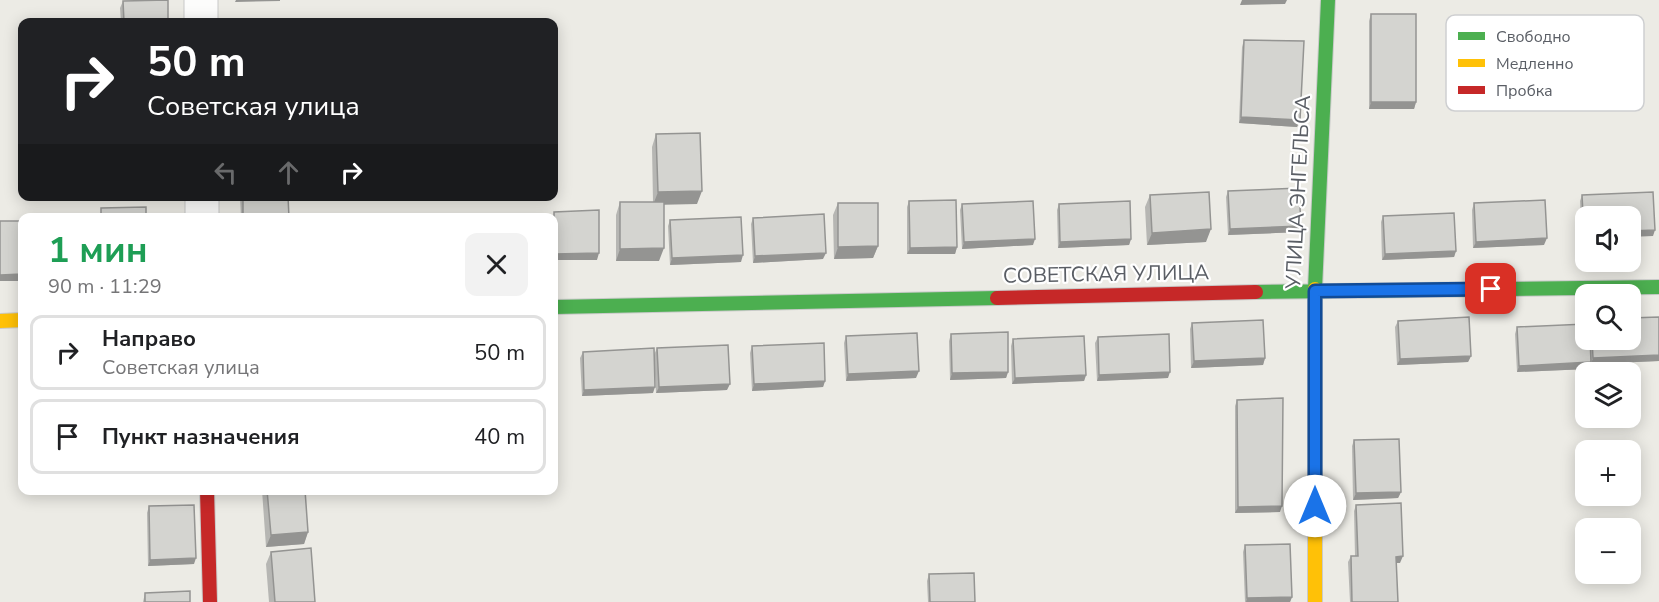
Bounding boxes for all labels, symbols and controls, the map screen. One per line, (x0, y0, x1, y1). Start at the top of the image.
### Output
legend (1446, 15, 1644, 111)
text: Свободно (1496, 26, 1571, 48)
text: 50 m (147, 34, 246, 91)
icon: right (48, 42, 126, 120)
text: Медленно (1496, 53, 1574, 75)
text: Пробка (1496, 80, 1553, 102)
text: Советская улица (147, 88, 360, 125)
street label: УЛИЦА ЭНГЕЛЬСА (1279, 94, 1317, 291)
icon: left (209, 156, 242, 189)
icon: ahead (272, 156, 305, 189)
icon: right (335, 156, 368, 189)
map controls (1575, 206, 1641, 584)
button: sound (1575, 206, 1641, 272)
text: 1 мин (48, 226, 148, 275)
button: close (465, 233, 528, 296)
street label: СОВЕТСКАЯ УЛИЦА (1003, 258, 1209, 290)
pin (1465, 263, 1516, 314)
icon: arrive (1474, 272, 1507, 305)
text: 90 m · 11:29 (48, 273, 162, 300)
button: search (1575, 284, 1641, 350)
text: Направо (102, 324, 196, 354)
icon: right (51, 336, 84, 369)
text: 50 m (474, 338, 525, 368)
text: Советская улица (102, 354, 260, 381)
button: layers (1575, 362, 1641, 428)
icon: arrive (51, 420, 84, 453)
text: Пункт назначения (102, 422, 300, 452)
text: 40 m (474, 422, 525, 452)
button: + (1575, 440, 1641, 506)
position arrow (1283, 474, 1347, 538)
button: − (1575, 518, 1641, 584)

